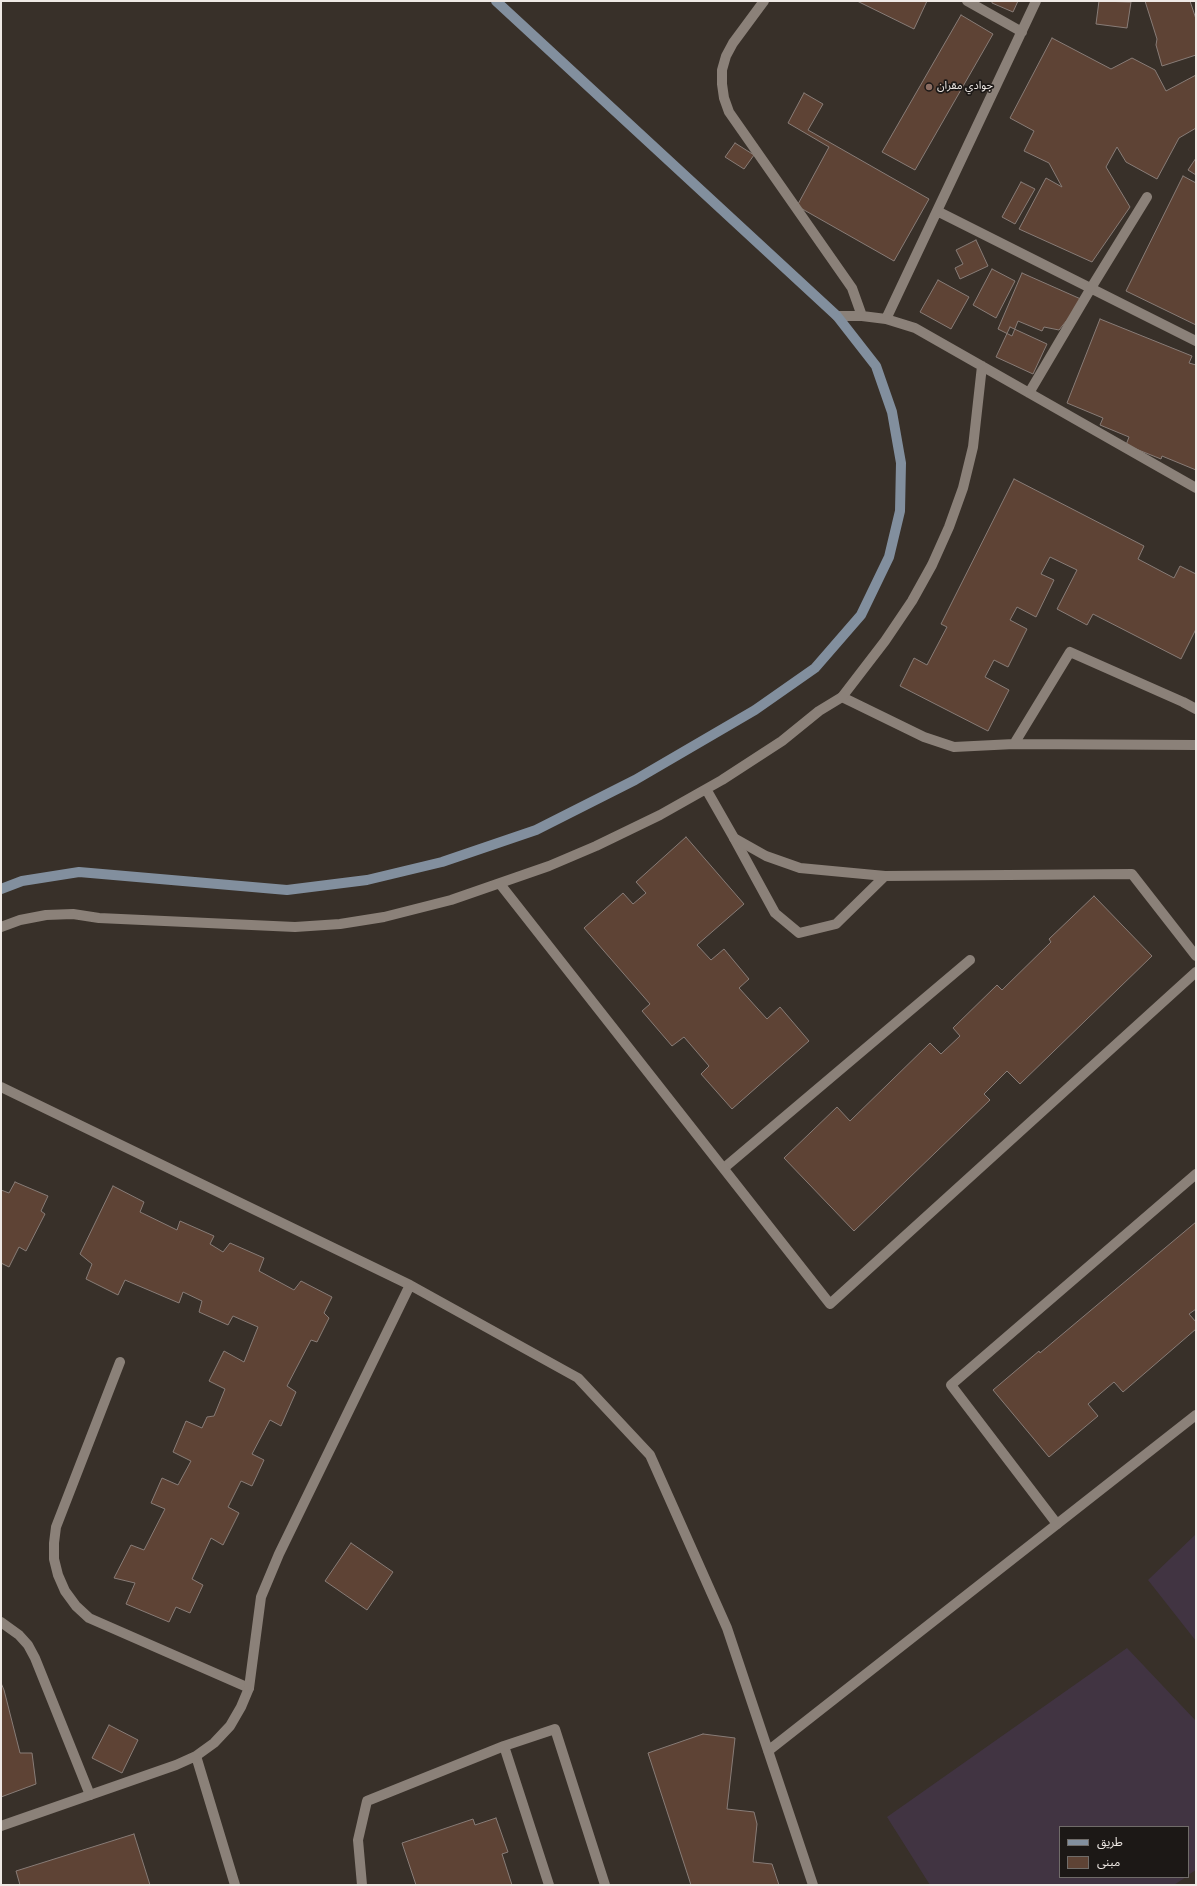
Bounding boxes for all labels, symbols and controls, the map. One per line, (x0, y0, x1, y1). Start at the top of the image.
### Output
place label: جوادي مقران (937, 80, 993, 94)
marker: جوادي مقران (924, 82, 934, 92)
legend (1059, 1826, 1189, 1878)
text: طريق (1097, 1835, 1123, 1851)
text: مبنى (1097, 1855, 1120, 1871)

